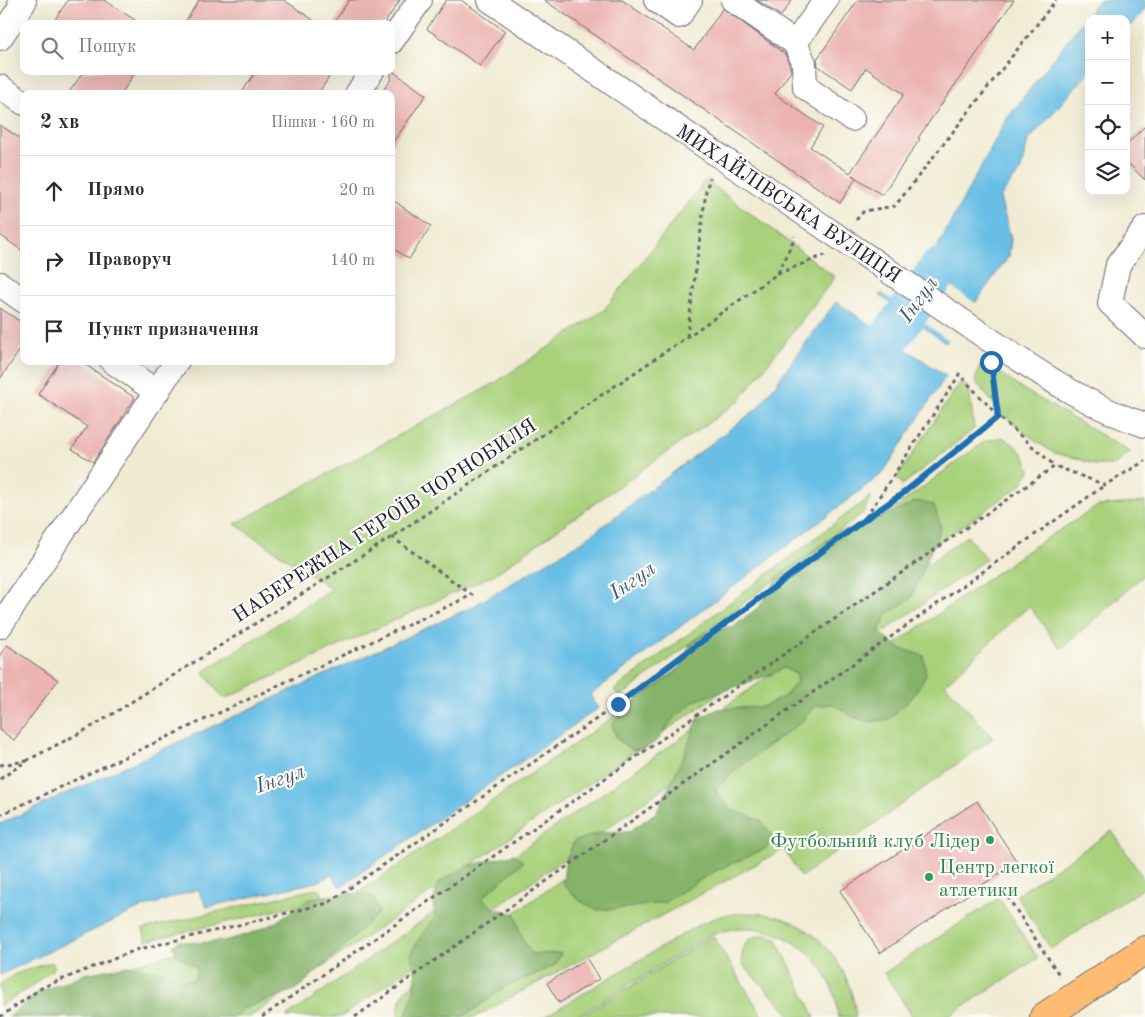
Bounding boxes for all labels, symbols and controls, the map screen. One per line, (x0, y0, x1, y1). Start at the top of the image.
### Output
map controls (1085, 15, 1130, 195)
button: + (1085, 15, 1130, 60)
search box (20, 20, 395, 75)
icon: search (38, 34, 66, 62)
text: Пошук (78, 38, 136, 57)
button: − (1085, 60, 1130, 105)
button: locate (1085, 105, 1130, 150)
text: 2 хв (40, 112, 79, 133)
text: Пішки · 160 m (271, 115, 375, 131)
street label: МИХАЙЛІВСЬКА ВУЛИЦЯ (672, 119, 906, 287)
button: layers (1085, 150, 1130, 195)
icon: ahead (40, 177, 68, 205)
text: Прямо (87, 181, 145, 200)
text: 20 m (339, 183, 375, 199)
icon: right (40, 247, 68, 275)
text: Праворуч (87, 251, 172, 270)
text: 140 m (330, 253, 375, 269)
water label: Інгул (895, 273, 943, 327)
icon: arrive (40, 317, 68, 345)
text: Пункт призначення (87, 321, 259, 340)
route start (980, 351, 1003, 374)
street label: НАБЕРЕЖНА ГЕРОЇВ ЧОРНОБИЛЯ (229, 414, 540, 627)
water label: Інгул (605, 558, 660, 605)
route end (607, 693, 630, 716)
water label: Інгул (252, 761, 308, 798)
place label: Футбольний клуб Лідер (770, 832, 980, 852)
marker: Футбольний клуб Лідер (984, 834, 996, 846)
place label: Центр легкої атлетики (939, 858, 1055, 901)
marker: Центр легкої атлетики (923, 871, 935, 883)

